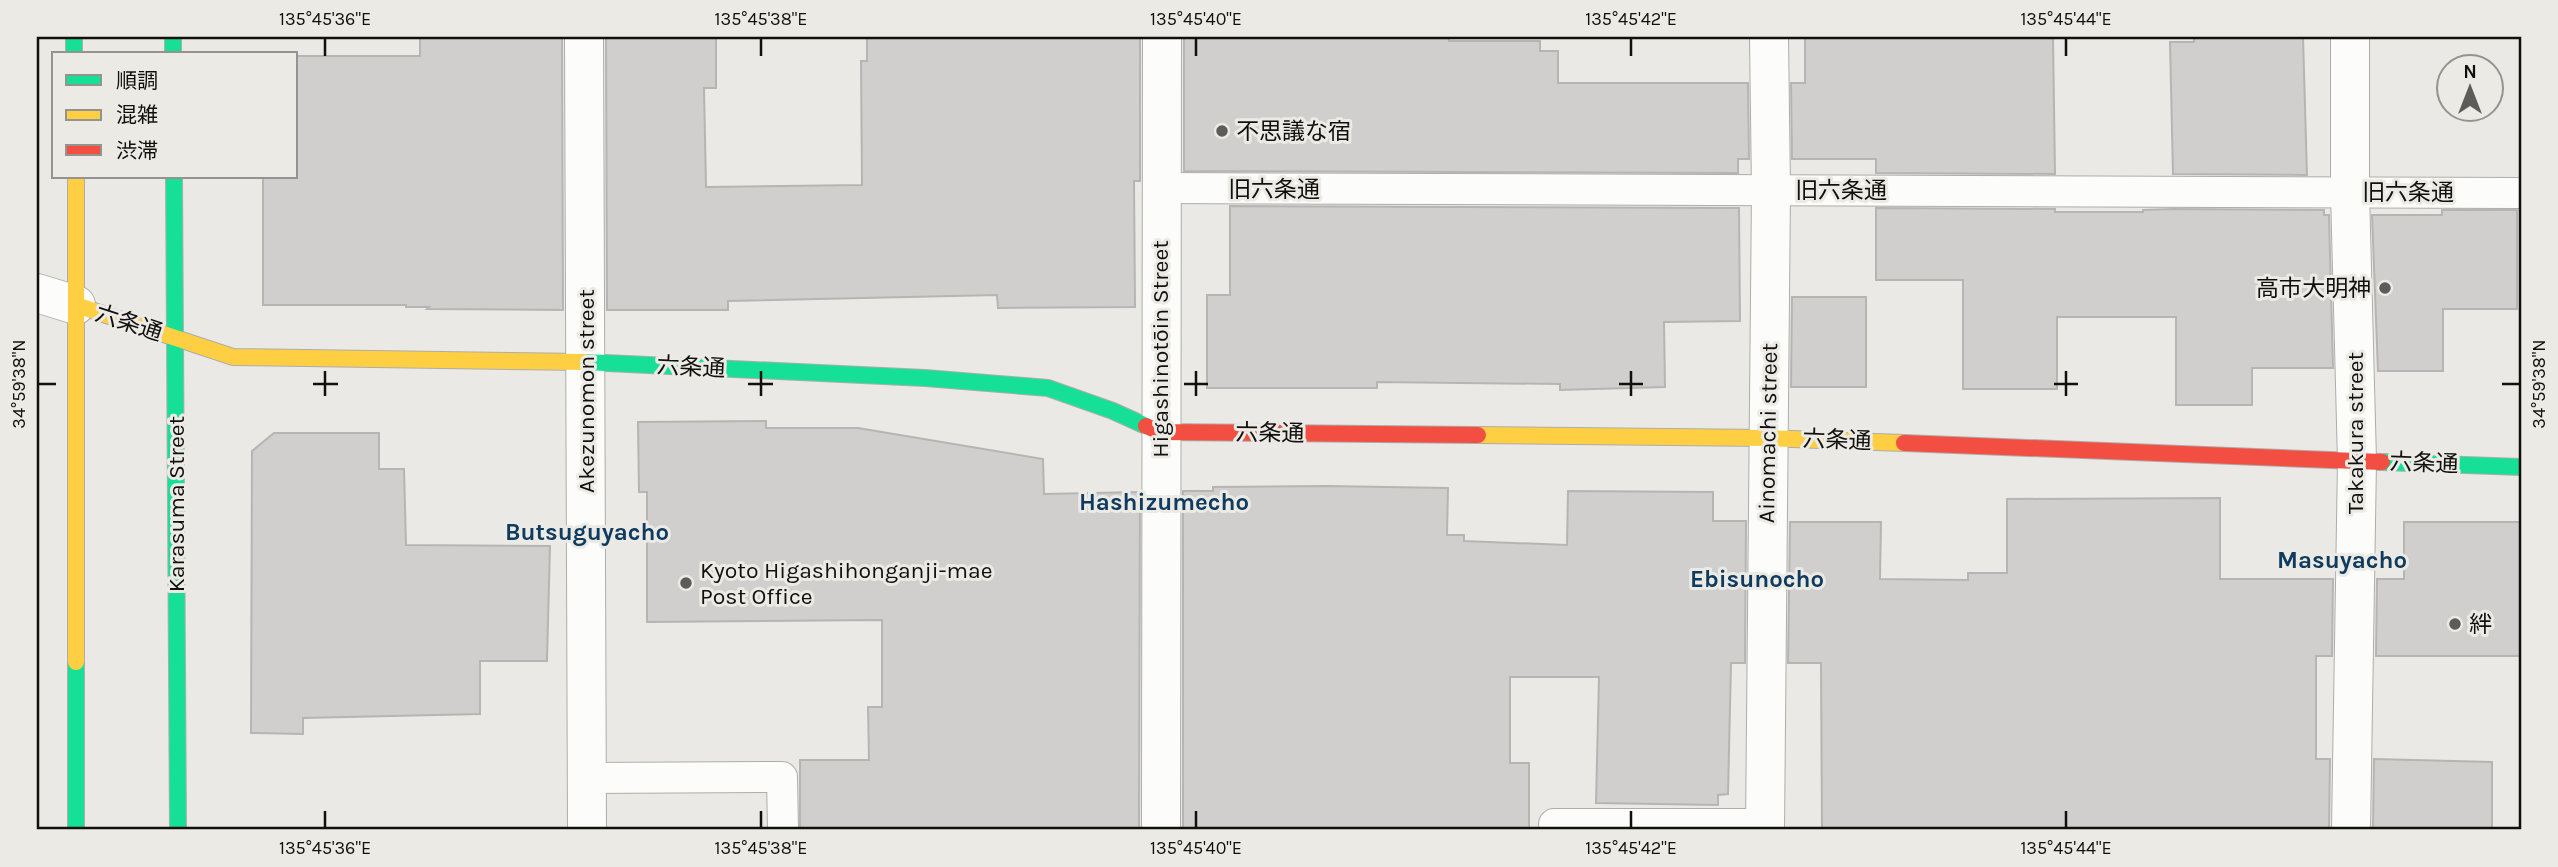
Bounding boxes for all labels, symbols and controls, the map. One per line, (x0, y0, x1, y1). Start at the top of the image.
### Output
text: 135°45'36"E (279, 8, 371, 30)
text: 135°45'38"E (715, 8, 807, 30)
text: 135°45'40"E (1150, 8, 1242, 30)
text: 135°45'42"E (1585, 8, 1677, 30)
text: 135°45'44"E (2020, 8, 2112, 30)
legend (52, 52, 298, 178)
north arrow (2436, 52, 2506, 122)
text: N (2463, 61, 2477, 83)
text: 順調 (116, 69, 158, 93)
text: 混雑 (116, 103, 158, 127)
place label: 不思議な宿 (1236, 118, 1351, 145)
marker: 不思議な宿 (1214, 123, 1230, 139)
text: 渋滞 (116, 139, 158, 163)
street label: 旧六条通 (1228, 176, 1320, 203)
street label: 旧六条通 (1795, 177, 1887, 204)
street label: 旧六条通 (2362, 179, 2454, 206)
street label: Higashinotōin Street (1147, 240, 1174, 458)
place label: 高市大明神 (2256, 275, 2371, 302)
marker: 高市大明神 (2377, 280, 2393, 296)
street label: Akezunomon street (573, 289, 600, 493)
street label: 六条通 (92, 299, 166, 347)
text: 34°59'38"N (8, 339, 30, 429)
text: 34°59'38"N (2528, 339, 2550, 429)
street label: Ainomachi street (1753, 342, 1783, 523)
street label: Takakura street (2342, 351, 2369, 514)
street label: 六条通 (656, 352, 726, 382)
street label: Karasuma Street (163, 415, 190, 592)
street label: 六条通 (1235, 419, 1305, 447)
street label: 六条通 (1802, 425, 1872, 455)
street label: 六条通 (2389, 448, 2459, 478)
district label: Hashizumecho (1079, 488, 1249, 516)
district label: Butsuguyacho (505, 518, 669, 546)
district label: Masuyacho (2277, 546, 2407, 574)
place label: Kyoto Higashihonganji-mae Post Office (700, 557, 993, 610)
district label: Ebisunocho (1690, 565, 1824, 593)
marker: Kyoto Higashihonganji-mae Post Office (678, 575, 694, 591)
place label: 絆 (2469, 611, 2492, 638)
marker: 絆 (2447, 616, 2463, 632)
text: 135°45'36"E (279, 837, 371, 859)
text: 135°45'38"E (715, 837, 807, 859)
text: 135°45'40"E (1150, 837, 1242, 859)
text: 135°45'42"E (1585, 837, 1677, 859)
text: 135°45'44"E (2020, 837, 2112, 859)

